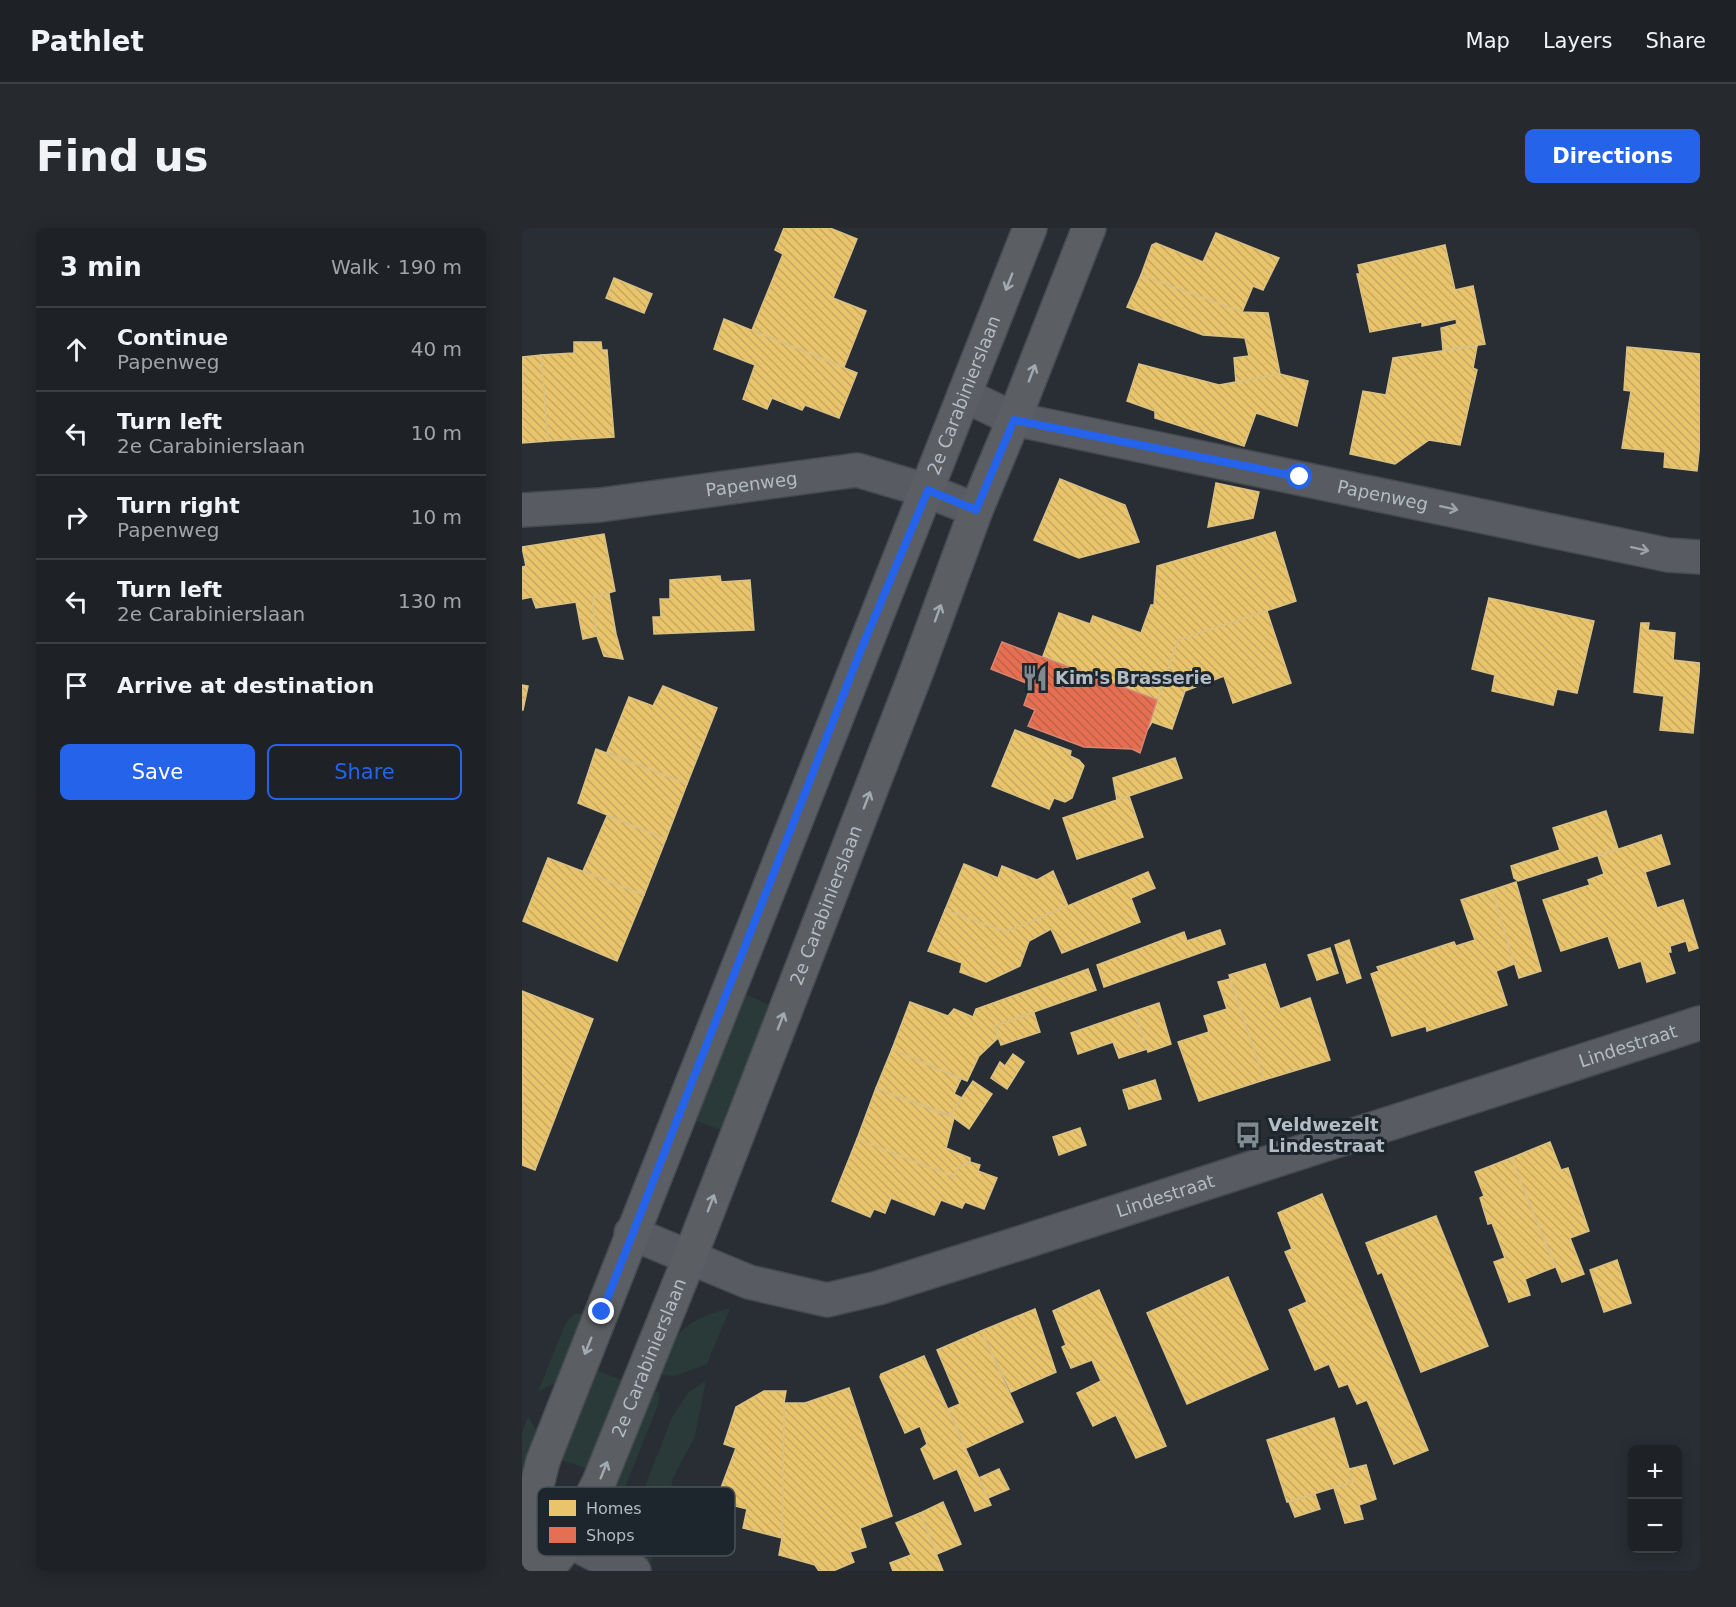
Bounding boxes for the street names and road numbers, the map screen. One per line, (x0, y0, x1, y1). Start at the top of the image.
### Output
street label: 2e Carabinierslaan (923, 312, 1004, 478)
street label: Papenweg (704, 467, 799, 501)
street label: Papenweg (1335, 475, 1430, 515)
street label: 2e Carabinierslaan (785, 822, 866, 988)
street label: Lindestraat (1576, 1020, 1679, 1072)
street label: Lindestraat (1114, 1170, 1217, 1221)
street label: 2e Carabinierslaan (607, 1275, 690, 1440)

